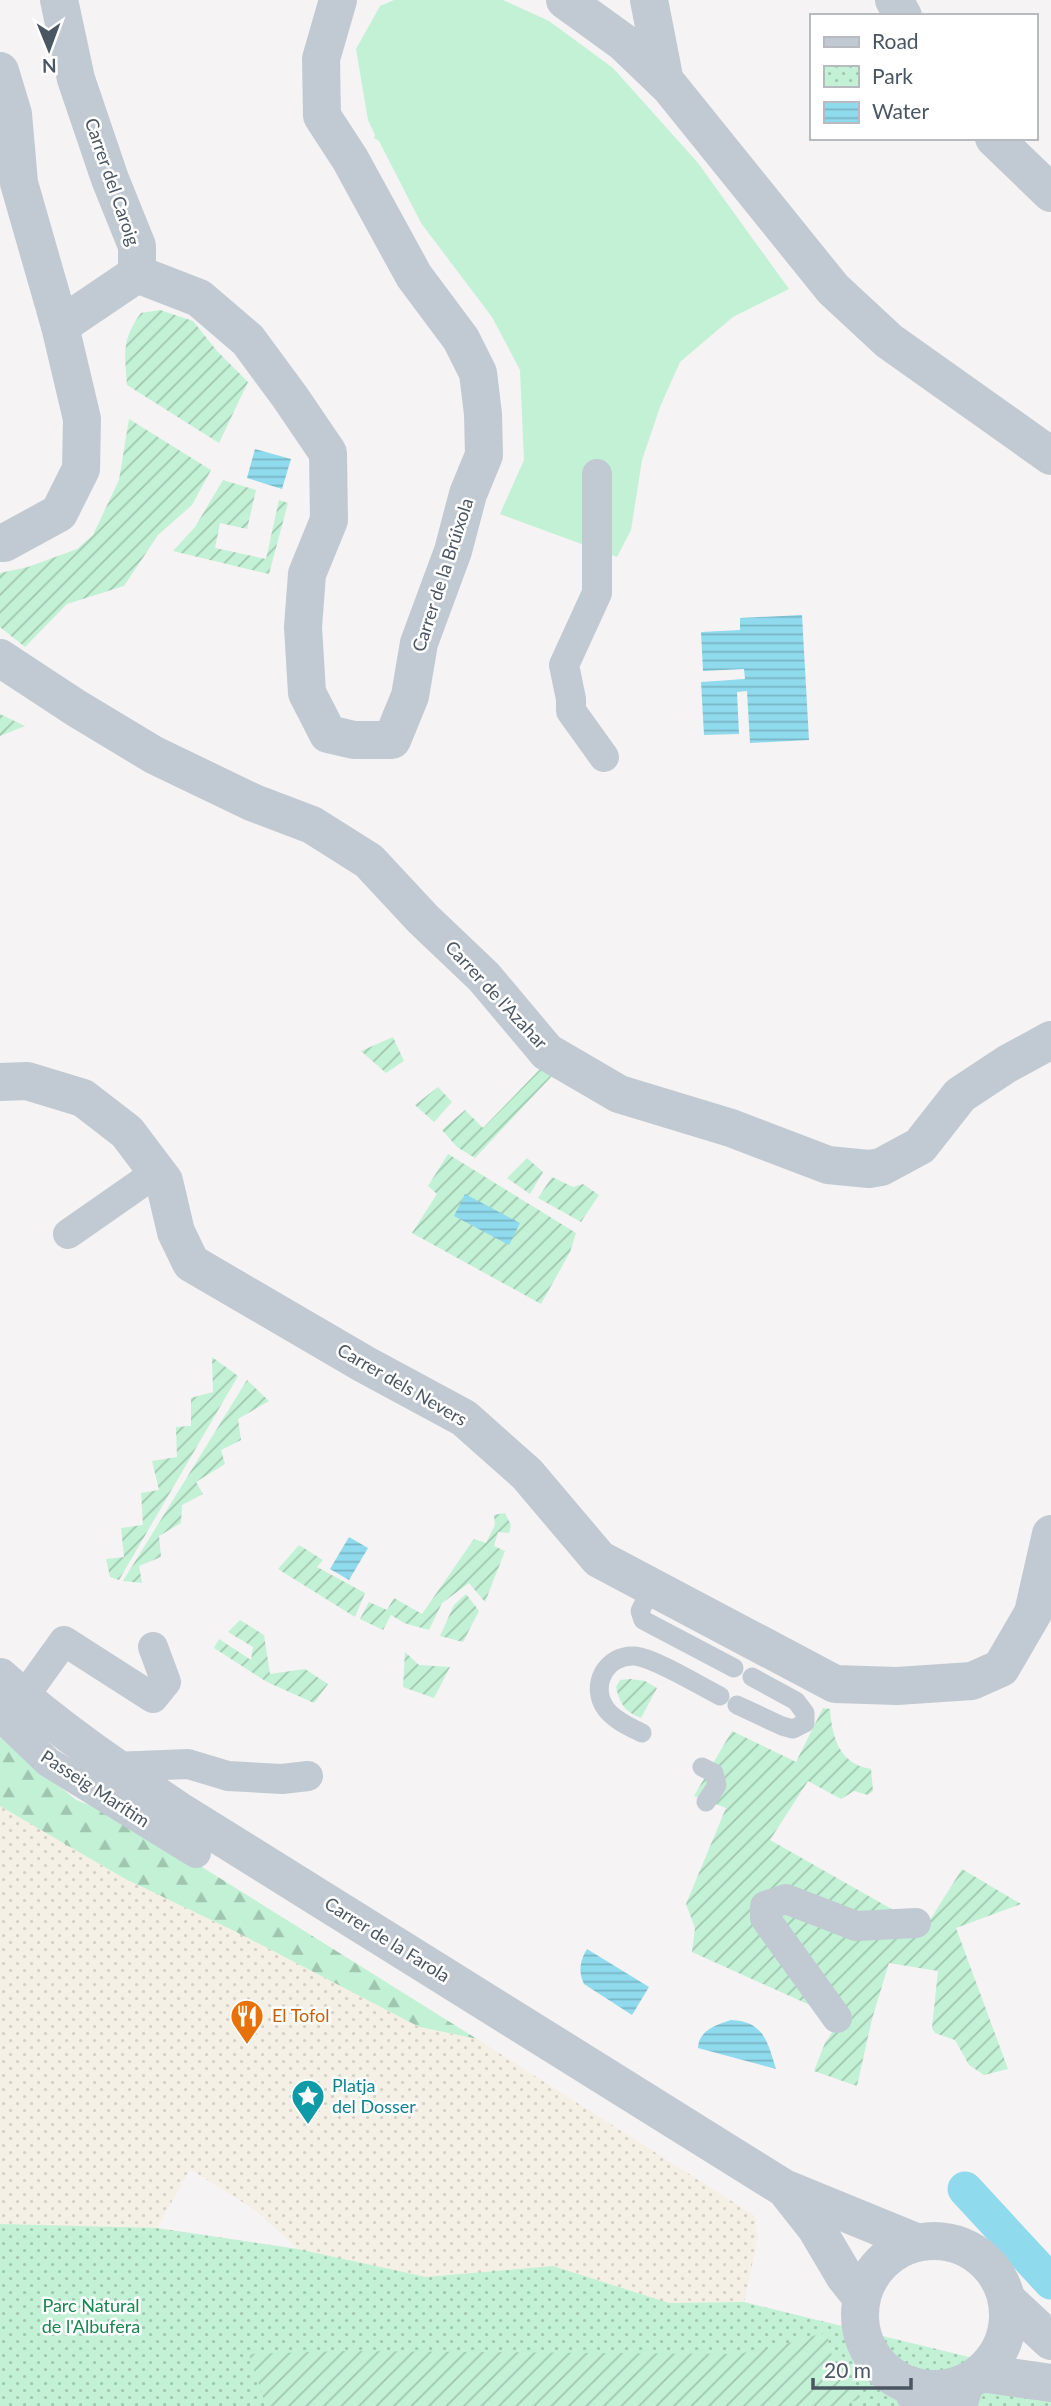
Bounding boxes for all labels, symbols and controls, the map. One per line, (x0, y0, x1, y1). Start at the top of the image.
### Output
north arrow (14, 14, 84, 84)
legend (810, 14, 1037, 140)
text: Road (872, 28, 919, 53)
text: N (42, 55, 57, 78)
text: Park (872, 63, 913, 88)
text: Water (872, 98, 929, 123)
street label: Carrer del Caroig (81, 115, 145, 248)
street label: Carrer de la Brúixola (407, 495, 477, 654)
street label: Carrer de l'Azahar (441, 936, 553, 1053)
street label: Carrer dels Nevers (334, 1338, 471, 1430)
street label: Passeig Marítim (37, 1745, 154, 1831)
street label: Carrer de la Farola (321, 1892, 454, 1986)
restaurant icon: El Tofol (228, 1997, 266, 2046)
place label: El Tofol (272, 2004, 330, 2026)
place label: Platja del Dosser (332, 2074, 416, 2117)
place icon: Platja del Dosser (289, 2077, 327, 2126)
park label: Parc Natural de l'Albufera (42, 2294, 140, 2337)
scale bar (813, 2346, 911, 2390)
text: 20 m (824, 2357, 871, 2382)

